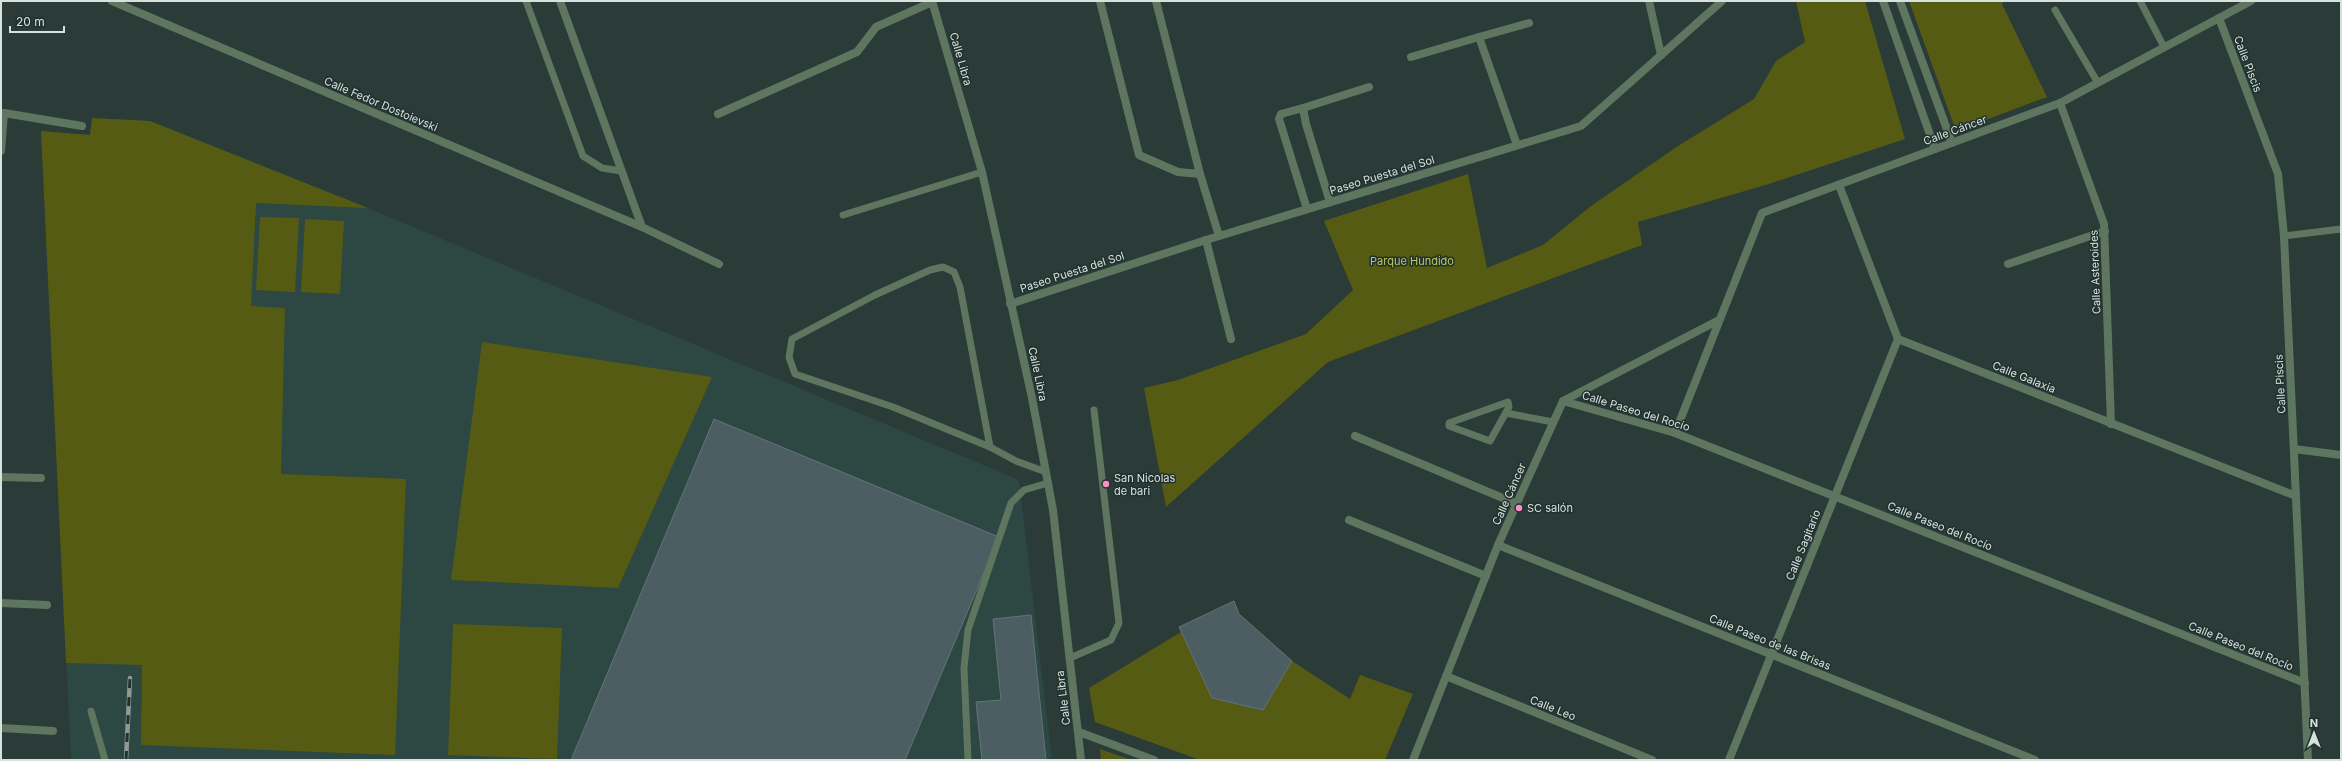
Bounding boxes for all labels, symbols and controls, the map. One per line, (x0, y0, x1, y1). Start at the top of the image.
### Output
scale bar (10, 8, 64, 34)
text: 20 m (16, 14, 45, 29)
street label: Calle Libra (947, 31, 975, 87)
street label: Calle Piscis (2231, 34, 2265, 94)
street label: Calle Fedor Dostoievski (322, 74, 440, 134)
street label: Calle Cáncer (1921, 112, 1989, 148)
street label: Paseo Puesta del Sol (1328, 152, 1436, 198)
street label: Calle Asteroides (2087, 229, 2103, 314)
street label: Paseo Puesta del Sol (1018, 248, 1126, 296)
park label: Parque Hundido (1370, 254, 1454, 268)
street label: Calle Libra (1025, 346, 1051, 402)
street label: Calle Piscis (2271, 354, 2289, 414)
street label: Calle Galaxia (1990, 358, 2058, 396)
street label: Calle Paseo del Rocío (1580, 388, 1692, 434)
street label: Calle Cáncer (1489, 461, 1529, 527)
place label: San Nicolas de bari (1114, 471, 1175, 498)
marker: San Nicolas de bari (1101, 479, 1111, 489)
street label: Calle Paseo del Rocío (1885, 499, 1995, 554)
place label: SC salón (1527, 501, 1573, 515)
marker: SC salón (1514, 503, 1524, 513)
street label: Calle Sagitario (1782, 507, 1824, 582)
street label: Calle Paseo de las Brisas (1707, 611, 1833, 673)
street label: Calle Paseo del Rocío (2186, 619, 2296, 674)
street label: Calle Libra (1053, 670, 1073, 726)
street label: Calle Leo (1528, 692, 1578, 724)
north arrow (2294, 713, 2334, 753)
text: N (2310, 716, 2318, 730)

